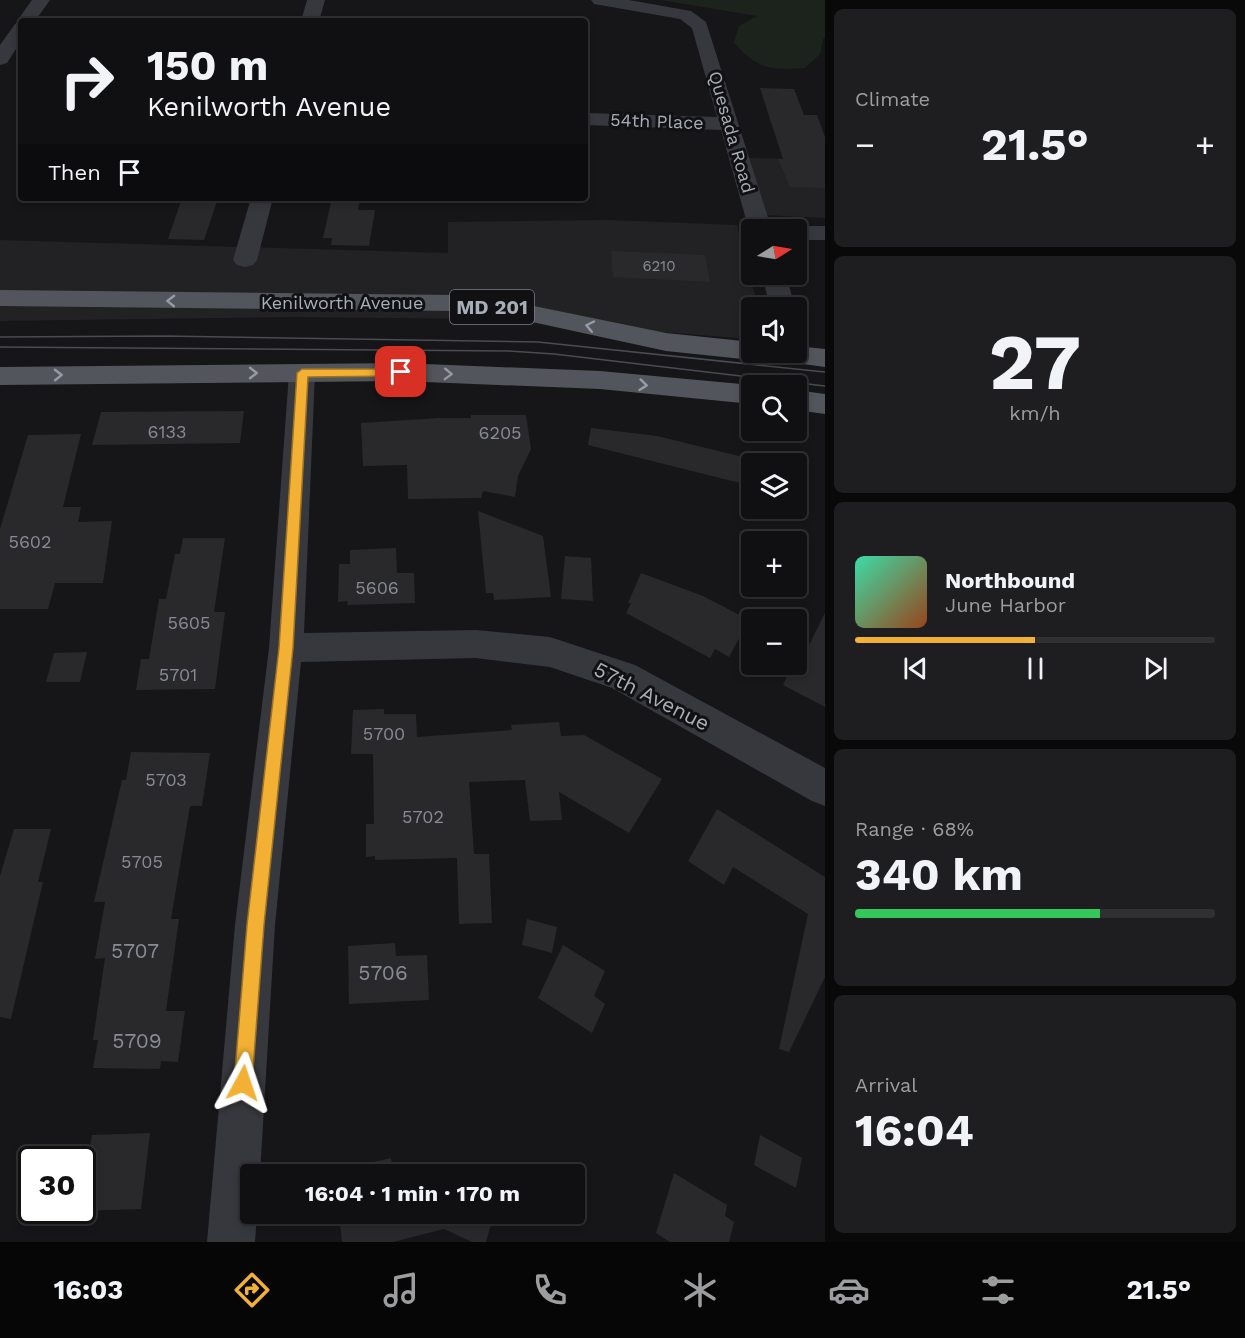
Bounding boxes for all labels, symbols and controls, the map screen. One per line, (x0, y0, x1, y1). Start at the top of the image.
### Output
text: 150 m (147, 41, 268, 90)
icon: right (48, 42, 126, 120)
street label: Quesada Road (705, 69, 759, 195)
text: Climate (855, 87, 930, 111)
text: Kenilworth Avenue (147, 91, 391, 123)
street label: 54th Place (610, 109, 704, 133)
text: 21.5° (981, 118, 1089, 171)
text: − (855, 125, 875, 164)
text: + (1195, 125, 1215, 164)
icon: arrive (113, 156, 146, 189)
text: Then (48, 160, 101, 185)
north arrow (741, 219, 807, 285)
map controls (741, 219, 807, 675)
house number: 6210 (642, 257, 676, 275)
road number: MD 201 (450, 290, 534, 324)
street label: Kenilworth Avenue (261, 292, 423, 313)
one-way arrow (166, 295, 175, 307)
button: sound (741, 297, 807, 363)
text: 27 (989, 316, 1081, 408)
one-way arrow (585, 321, 595, 334)
pin (375, 346, 426, 397)
icon: arrive (384, 355, 417, 388)
one-way arrow (249, 367, 258, 379)
one-way arrow (444, 367, 453, 380)
one-way arrow (54, 369, 63, 381)
button: search (741, 375, 807, 441)
one-way arrow (639, 378, 648, 391)
text: km/h (1009, 401, 1061, 425)
house number: 6133 (148, 421, 186, 442)
house number: 6205 (478, 422, 522, 443)
button: layers (741, 453, 807, 519)
house number: 5602 (8, 531, 52, 552)
button: + (741, 531, 807, 597)
text: Northbound (945, 568, 1075, 593)
house number: 5606 (355, 577, 399, 598)
text: June Harbor (945, 593, 1066, 617)
button: − (741, 609, 807, 675)
house number: 5605 (167, 612, 211, 633)
icon: previous (899, 652, 932, 685)
icon: pause (1019, 652, 1052, 685)
icon: next (1139, 652, 1172, 685)
street label: 57th Avenue (590, 656, 714, 736)
house number: 5701 (159, 664, 197, 685)
house number: 5700 (363, 723, 405, 744)
house number: 5703 (145, 769, 187, 790)
house number: 5702 (402, 806, 444, 827)
text: Range · 68% (855, 817, 974, 841)
text: 340 km (855, 848, 1023, 901)
house number: 5705 (121, 851, 163, 872)
house number: 5707 (111, 938, 159, 963)
house number: 5706 (358, 960, 408, 985)
house number: 5709 (112, 1028, 162, 1053)
position arrow (211, 1051, 275, 1115)
text: Arrival (855, 1073, 917, 1097)
text: 16:04 (855, 1104, 974, 1157)
speed limit sign: 30 (18, 1146, 96, 1224)
text: 16:04 · 1 min · 170 m (305, 1181, 520, 1206)
icon: directions (231, 1269, 273, 1311)
icon: music (380, 1269, 422, 1311)
icon: phone (529, 1269, 571, 1311)
icon: climate (679, 1269, 721, 1311)
icon: car (828, 1269, 870, 1311)
icon: filters (977, 1269, 1019, 1311)
text: 16:03 (54, 1274, 123, 1306)
text: 21.5° (1127, 1274, 1191, 1306)

